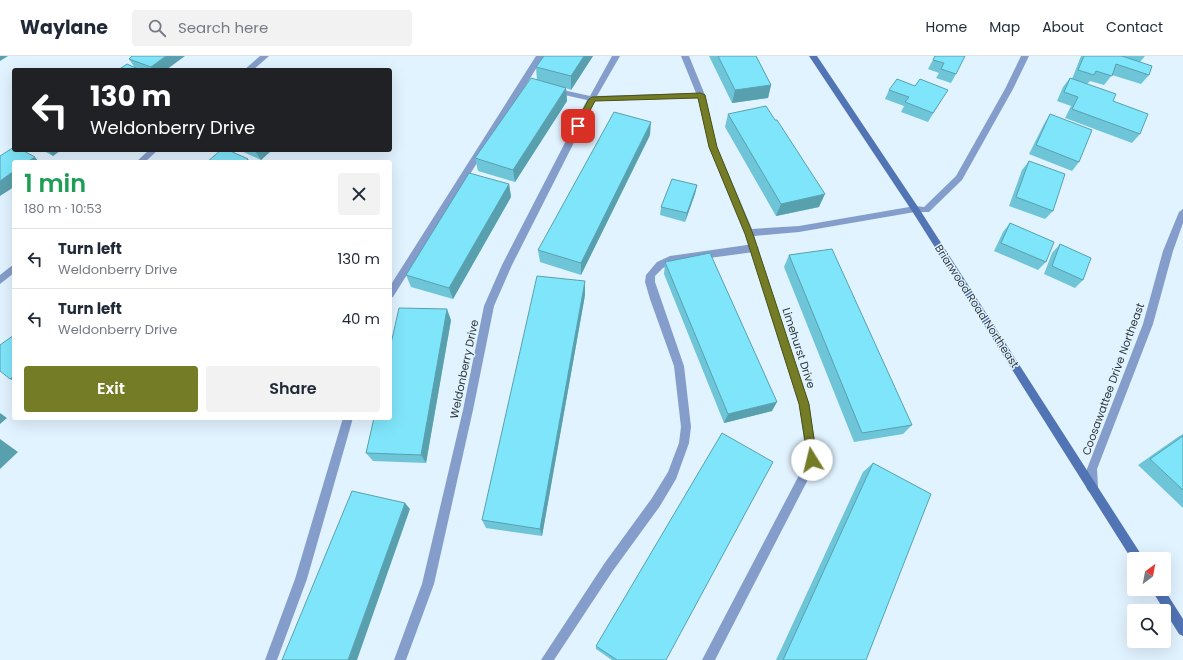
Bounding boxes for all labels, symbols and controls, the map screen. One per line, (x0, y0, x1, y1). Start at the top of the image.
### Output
search box (132, 10, 412, 46)
text: Waylane (20, 14, 108, 41)
icon: search (146, 17, 168, 39)
text: Search here (178, 17, 268, 38)
text: Home (925, 17, 967, 37)
text: Map (989, 17, 1020, 37)
text: About (1042, 17, 1084, 37)
text: Contact (1106, 17, 1163, 37)
text: 130 m (90, 77, 171, 116)
icon: left (24, 84, 76, 136)
pin (561, 109, 595, 143)
text: Weldonberry Drive (90, 115, 255, 140)
icon: arrive (567, 115, 589, 137)
text: 1 min (24, 167, 86, 200)
button: close (338, 173, 380, 215)
text: 180 m · 10:53 (24, 199, 102, 218)
text: Turn left (58, 238, 122, 259)
street label: Briarwood Road Northeast (931, 241, 1023, 371)
icon: left (24, 248, 46, 270)
text: 130 m (337, 248, 380, 269)
text: Weldonberry Drive (58, 260, 177, 279)
text: Turn left (58, 298, 122, 319)
street label: Coosawattee Drive Northeast (1078, 301, 1148, 457)
street label: Limehurst Drive (778, 306, 820, 391)
icon: left (24, 308, 46, 330)
text: 40 m (342, 308, 380, 329)
street label: Weldonberry Drive (446, 318, 482, 420)
text: Weldonberry Drive (58, 320, 177, 339)
button: Exit (24, 366, 198, 412)
button: Share (206, 366, 380, 412)
position arrow (791, 439, 833, 481)
north arrow (1127, 552, 1171, 596)
map controls (1127, 552, 1171, 648)
button: search (1127, 604, 1171, 648)

